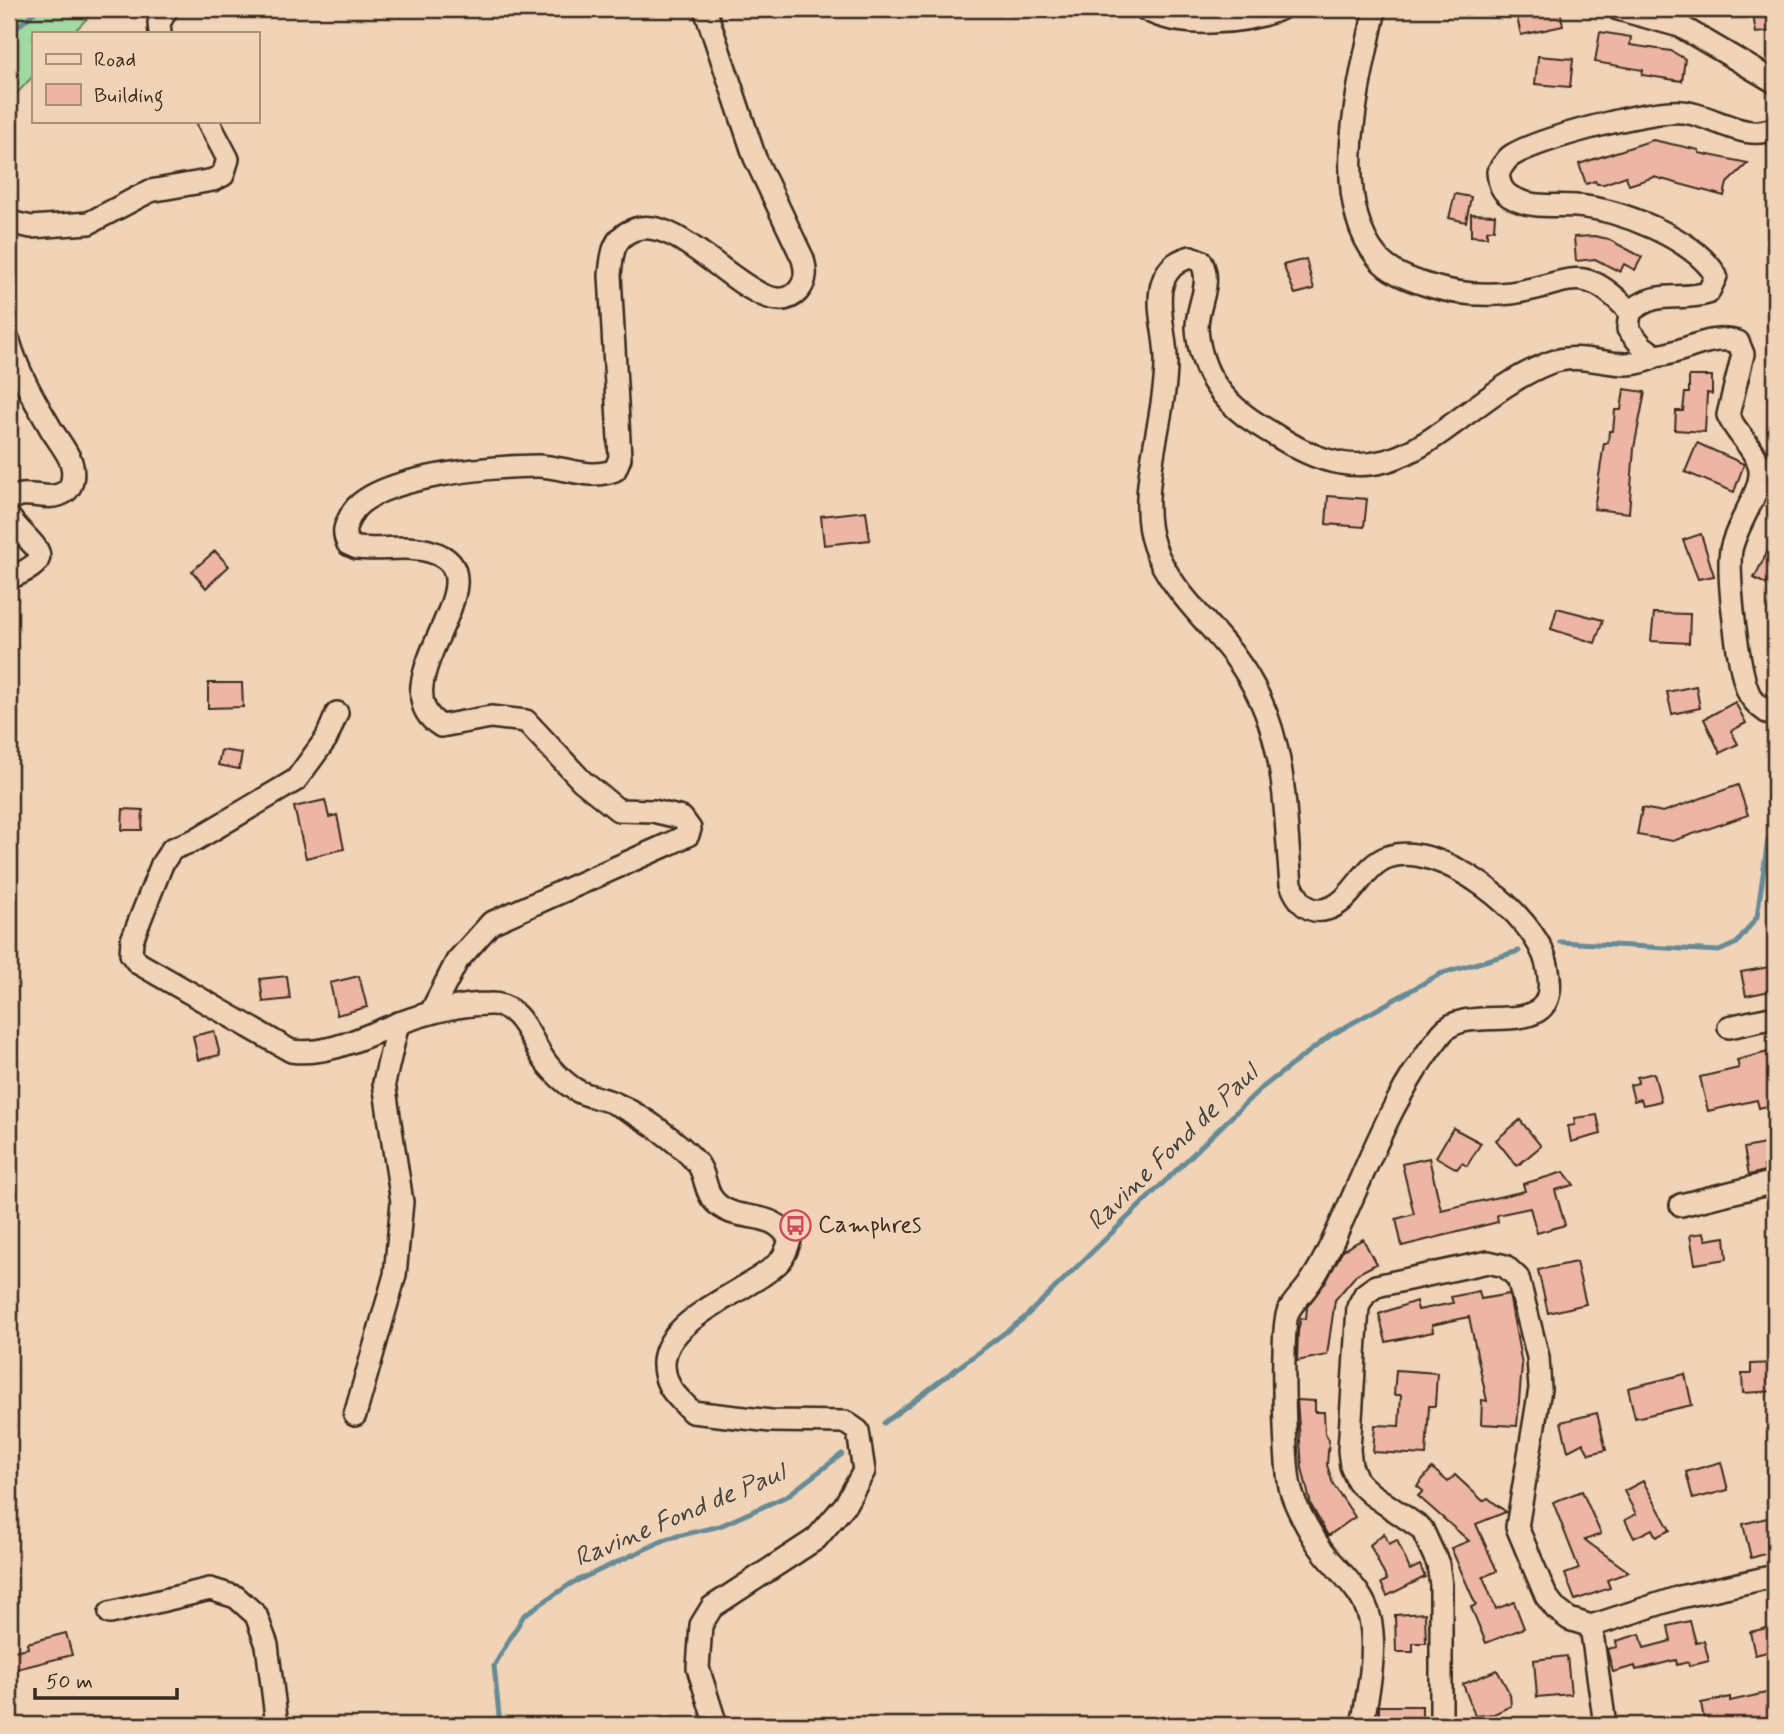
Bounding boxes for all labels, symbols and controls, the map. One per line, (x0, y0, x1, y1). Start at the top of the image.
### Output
legend (32, 32, 259, 122)
text: Road (94, 46, 136, 74)
text: Building (94, 82, 164, 112)
water label: Ravine Fond de Paul (1080, 1055, 1269, 1239)
bus stop icon: Camphres (778, 1208, 812, 1242)
place label: Camphres (818, 1210, 921, 1241)
water label: Ravine Fond de Paul (569, 1455, 794, 1576)
scale bar (35, 1657, 177, 1701)
text: 50 m (46, 1668, 93, 1696)

